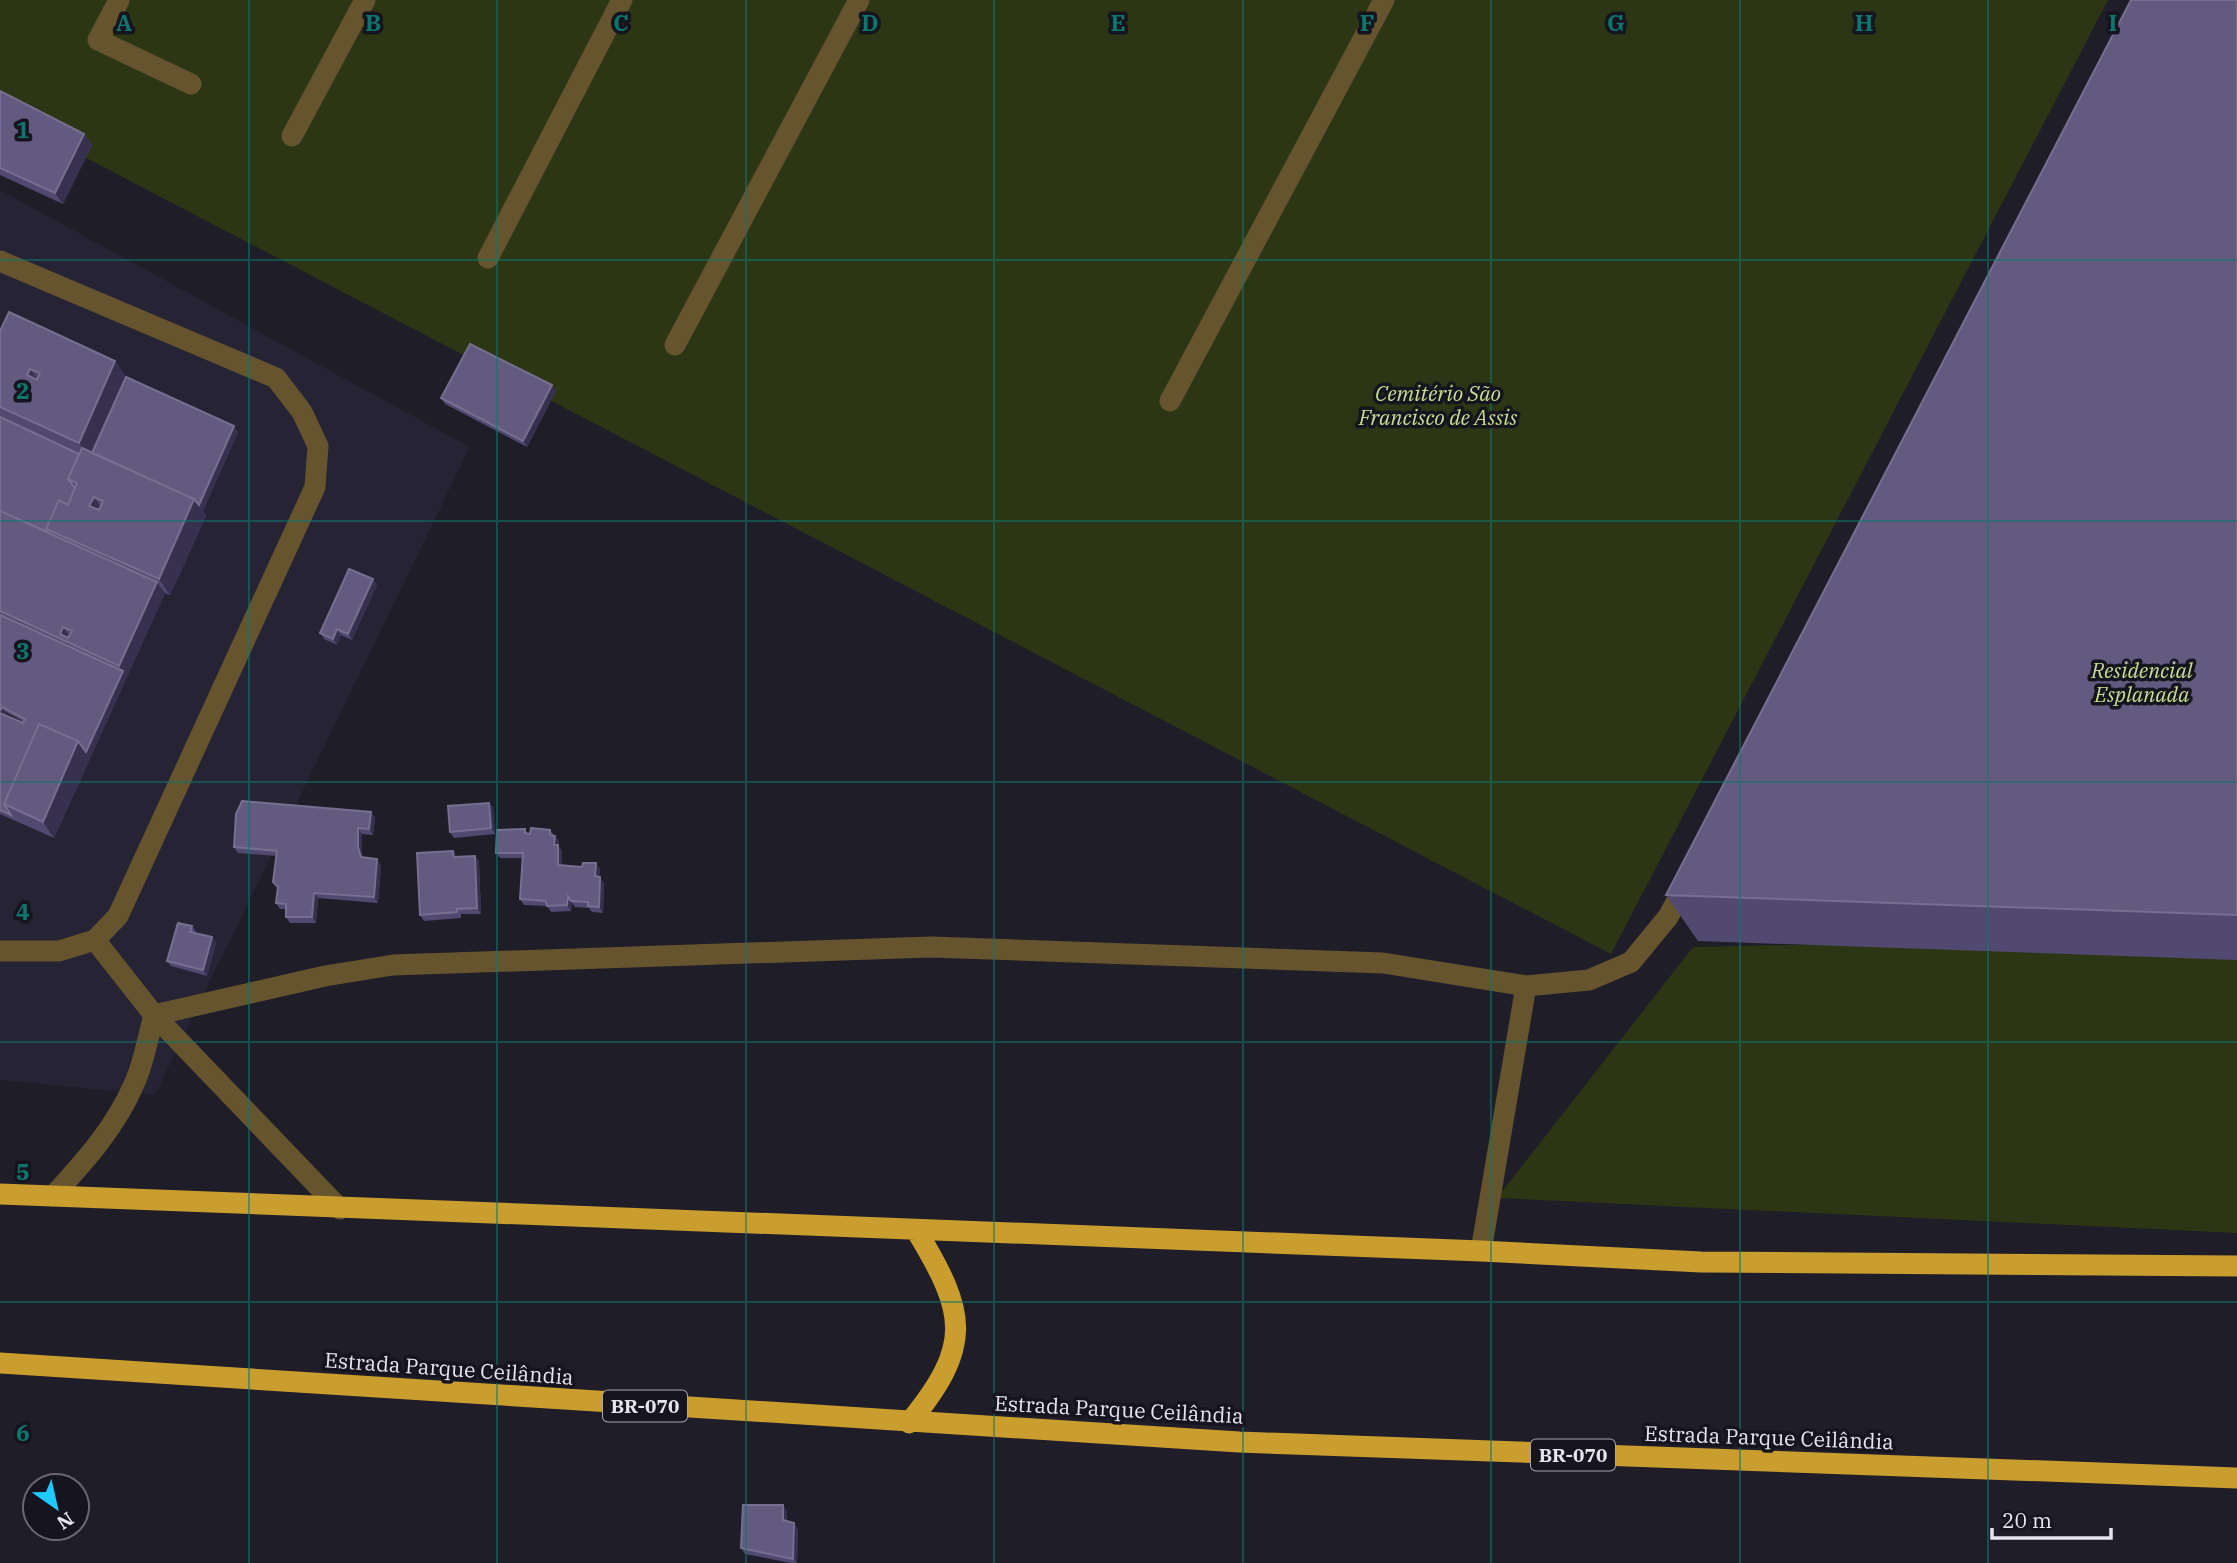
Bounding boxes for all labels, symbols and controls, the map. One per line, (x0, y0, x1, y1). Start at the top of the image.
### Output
text: A (116, 7, 132, 37)
text: B (365, 7, 381, 37)
text: C (613, 7, 629, 37)
text: D (861, 7, 879, 37)
text: E (1110, 7, 1126, 37)
text: F (1360, 7, 1374, 37)
text: G (1607, 7, 1625, 37)
text: H (1855, 7, 1873, 37)
text: I (2109, 7, 2117, 37)
text: 1 (16, 114, 30, 144)
text: 2 (16, 375, 30, 405)
park label: Cemitério São Francisco de Assis (1358, 379, 1517, 431)
text: 3 (16, 635, 30, 665)
park label: Residencial Esplanada (2090, 656, 2194, 708)
text: 4 (16, 896, 30, 926)
text: 5 (16, 1156, 30, 1186)
street label: Estrada Parque Ceilândia (324, 1345, 574, 1391)
street label: Estrada Parque Ceilândia (994, 1388, 1244, 1430)
road number: BR-070 (603, 1390, 687, 1422)
text: 6 (16, 1417, 30, 1447)
street label: Estrada Parque Ceilândia (1644, 1419, 1894, 1455)
road number: BR-070 (1531, 1440, 1615, 1470)
north arrow (21, 1472, 91, 1542)
scale bar (1992, 1496, 2111, 1540)
text: 20 m (2002, 1506, 2052, 1534)
text: N (53, 1507, 78, 1535)

